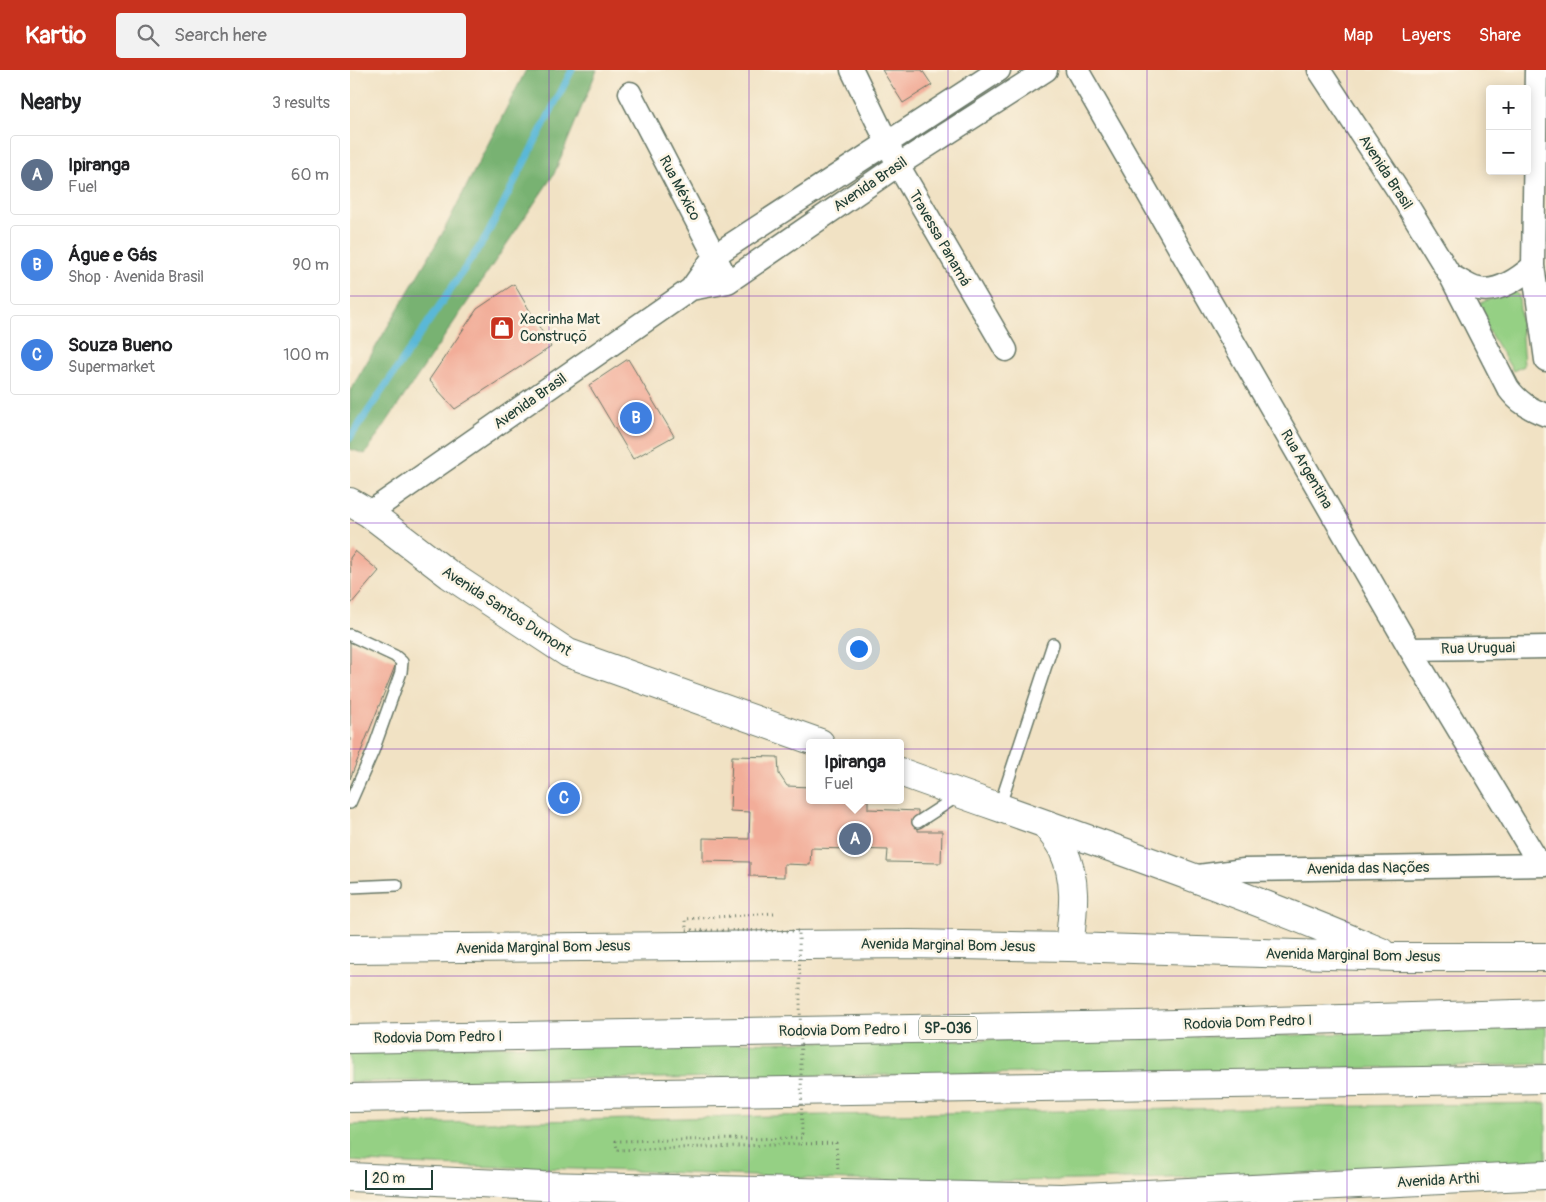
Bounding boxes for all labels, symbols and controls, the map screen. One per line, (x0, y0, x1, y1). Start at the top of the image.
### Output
search box (116, 13, 466, 58)
text: Kartio (25, 21, 86, 50)
icon: search (134, 21, 162, 49)
text: Search here (174, 23, 267, 47)
text: Map (1344, 24, 1373, 47)
text: Layers (1401, 24, 1451, 47)
text: Share (1479, 24, 1521, 47)
map controls (1486, 85, 1531, 175)
button: + (1486, 85, 1531, 130)
text: Nearby (20, 89, 81, 116)
text: 3 results (272, 93, 330, 113)
button: − (1486, 130, 1531, 175)
street label: Avenida Brasil (1354, 131, 1417, 213)
street label: Rua México (654, 152, 705, 224)
text: Ipiranga (68, 153, 130, 177)
street label: Avenida Brasil (830, 153, 911, 216)
text: A (32, 165, 42, 185)
text: 60 m (291, 165, 329, 185)
text: Fuel (68, 177, 97, 197)
street label: Travessa Panamá (904, 187, 975, 290)
text: Águe e Gás (68, 243, 157, 267)
text: B (32, 255, 42, 275)
text: 90 m (292, 255, 329, 275)
text: Shop · Avenida Brasil (68, 267, 204, 287)
place label: Xacrinha Mat Construçõ (520, 310, 601, 346)
shop icon: Xacrinha Mat Construçõ (489, 315, 515, 341)
text: Souza Bueno (68, 333, 172, 357)
text: C (32, 345, 42, 365)
text: 100 m (283, 345, 329, 365)
text: Supermarket (68, 357, 155, 377)
street label: Avenida Brasil (490, 369, 571, 434)
pin: B (620, 399, 652, 437)
street label: Rua Argentina (1276, 426, 1337, 512)
street label: Avenida Santos Dumont (438, 562, 576, 661)
your location (846, 636, 872, 662)
street label: Rua Uruguai (1441, 638, 1516, 659)
popup (806, 739, 904, 804)
text: Ipiranga (824, 750, 886, 774)
text: Fuel (824, 774, 853, 794)
pin: C (548, 779, 580, 817)
pin: A (839, 820, 871, 858)
street label: Avenida das Nações (1306, 858, 1430, 879)
street label: Avenida Marginal Bom Jesus (860, 934, 1036, 957)
street label: Avenida Marginal Bom Jesus (455, 936, 631, 959)
street label: Avenida Marginal Bom Jesus (1265, 944, 1441, 967)
street label: Rodovia Dom Pedro I (1183, 1011, 1313, 1034)
road number: SP-036 (919, 1016, 977, 1040)
street label: Rodovia Dom Pedro I (778, 1020, 908, 1041)
street label: Rodovia Dom Pedro I (373, 1027, 503, 1048)
scale bar (365, 1167, 432, 1190)
street label: Avenida Arthi (1396, 1169, 1480, 1192)
text: 20 m (372, 1170, 405, 1187)

